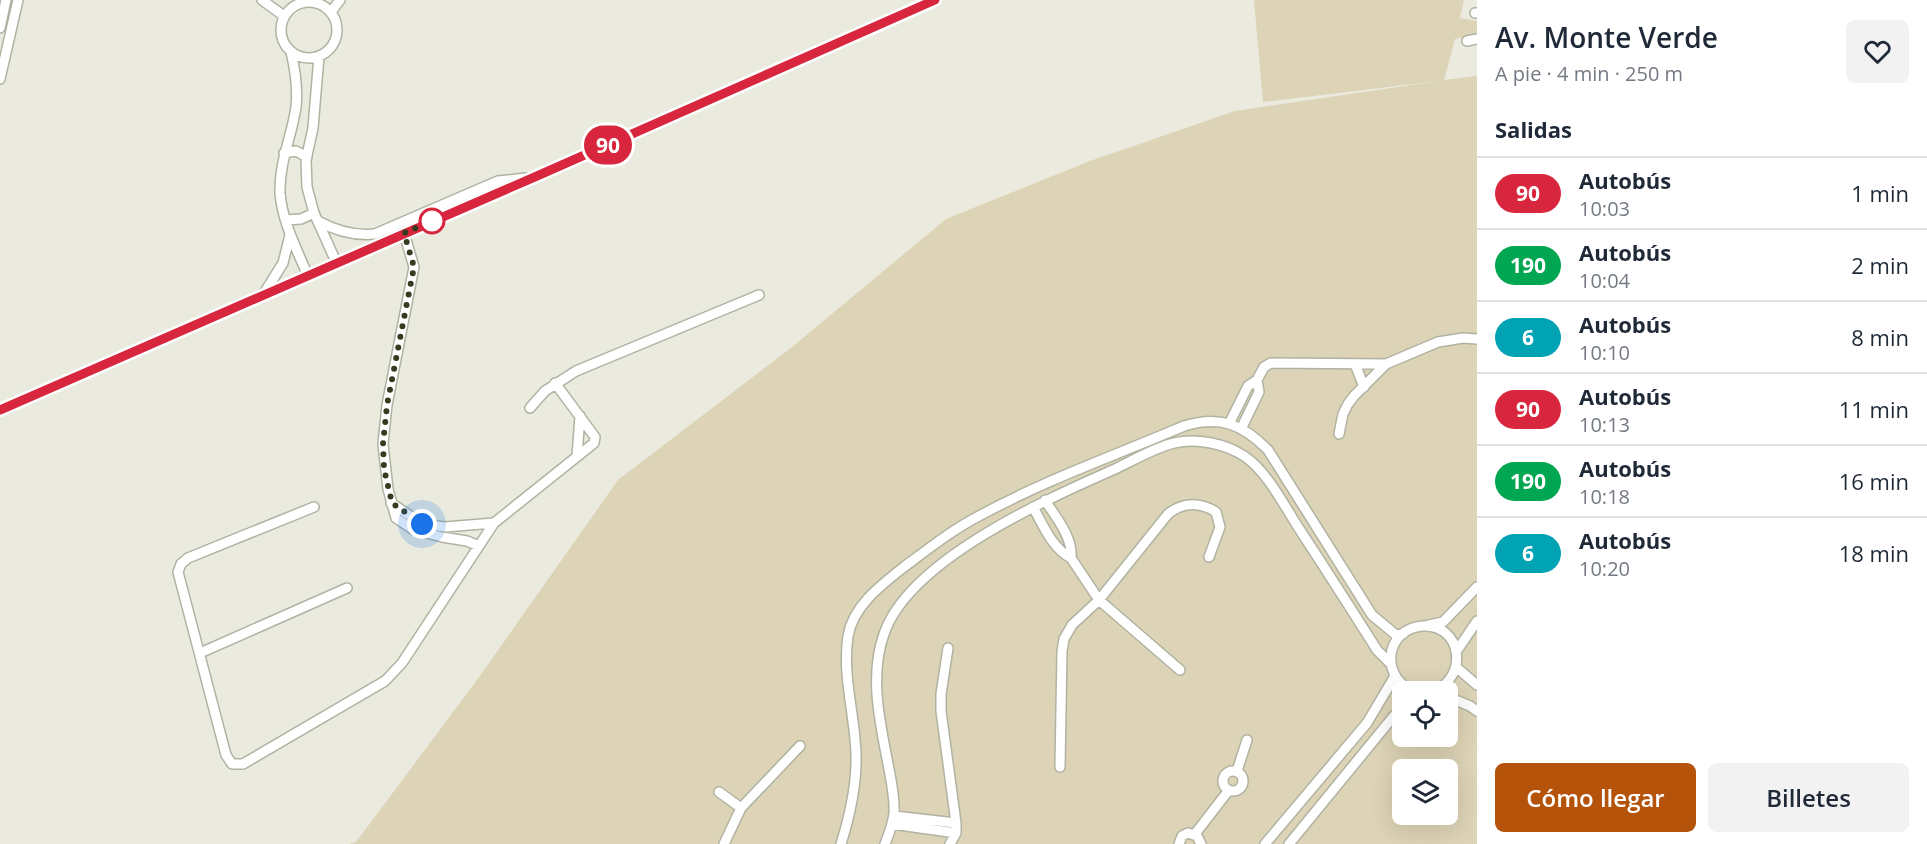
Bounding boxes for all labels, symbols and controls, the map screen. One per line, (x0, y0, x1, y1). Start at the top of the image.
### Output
text: Av. Monte Verde (1495, 18, 1718, 56)
button: heart (1846, 20, 1909, 83)
text: A pie · 4 min · 250 m (1495, 60, 1683, 87)
text: Salidas (1495, 114, 1572, 144)
line badge: 90 (581, 126, 635, 164)
text: 90 (596, 131, 620, 159)
text: Autobús (1579, 165, 1671, 195)
text: 1 min (1851, 178, 1909, 208)
text: 90 (1516, 179, 1540, 207)
text: 10:03 (1579, 195, 1630, 222)
unlabelled marker (419, 208, 445, 234)
text: Autobús (1579, 237, 1671, 267)
text: 2 min (1851, 250, 1909, 280)
text: 190 (1510, 251, 1546, 279)
text: 10:04 (1579, 267, 1630, 294)
text: Autobús (1579, 309, 1671, 339)
text: 8 min (1851, 322, 1909, 352)
text: 6 (1522, 323, 1534, 351)
text: 10:10 (1579, 339, 1630, 366)
text: Autobús (1579, 381, 1671, 411)
text: 11 min (1839, 394, 1909, 424)
text: 90 (1516, 395, 1540, 423)
text: 10:13 (1579, 411, 1630, 438)
text: Autobús (1579, 453, 1671, 483)
text: 16 min (1839, 466, 1909, 496)
text: 190 (1510, 467, 1546, 495)
text: 10:18 (1579, 483, 1630, 510)
your location (407, 509, 437, 539)
text: Autobús (1579, 525, 1671, 555)
text: 18 min (1839, 538, 1909, 568)
text: 6 (1522, 539, 1534, 567)
text: 10:20 (1579, 555, 1630, 582)
map controls (1392, 681, 1458, 825)
button: locate (1392, 681, 1458, 747)
button: layers (1392, 759, 1458, 825)
button: Cómo llegar (1495, 763, 1696, 832)
button: Billetes (1708, 763, 1909, 832)

